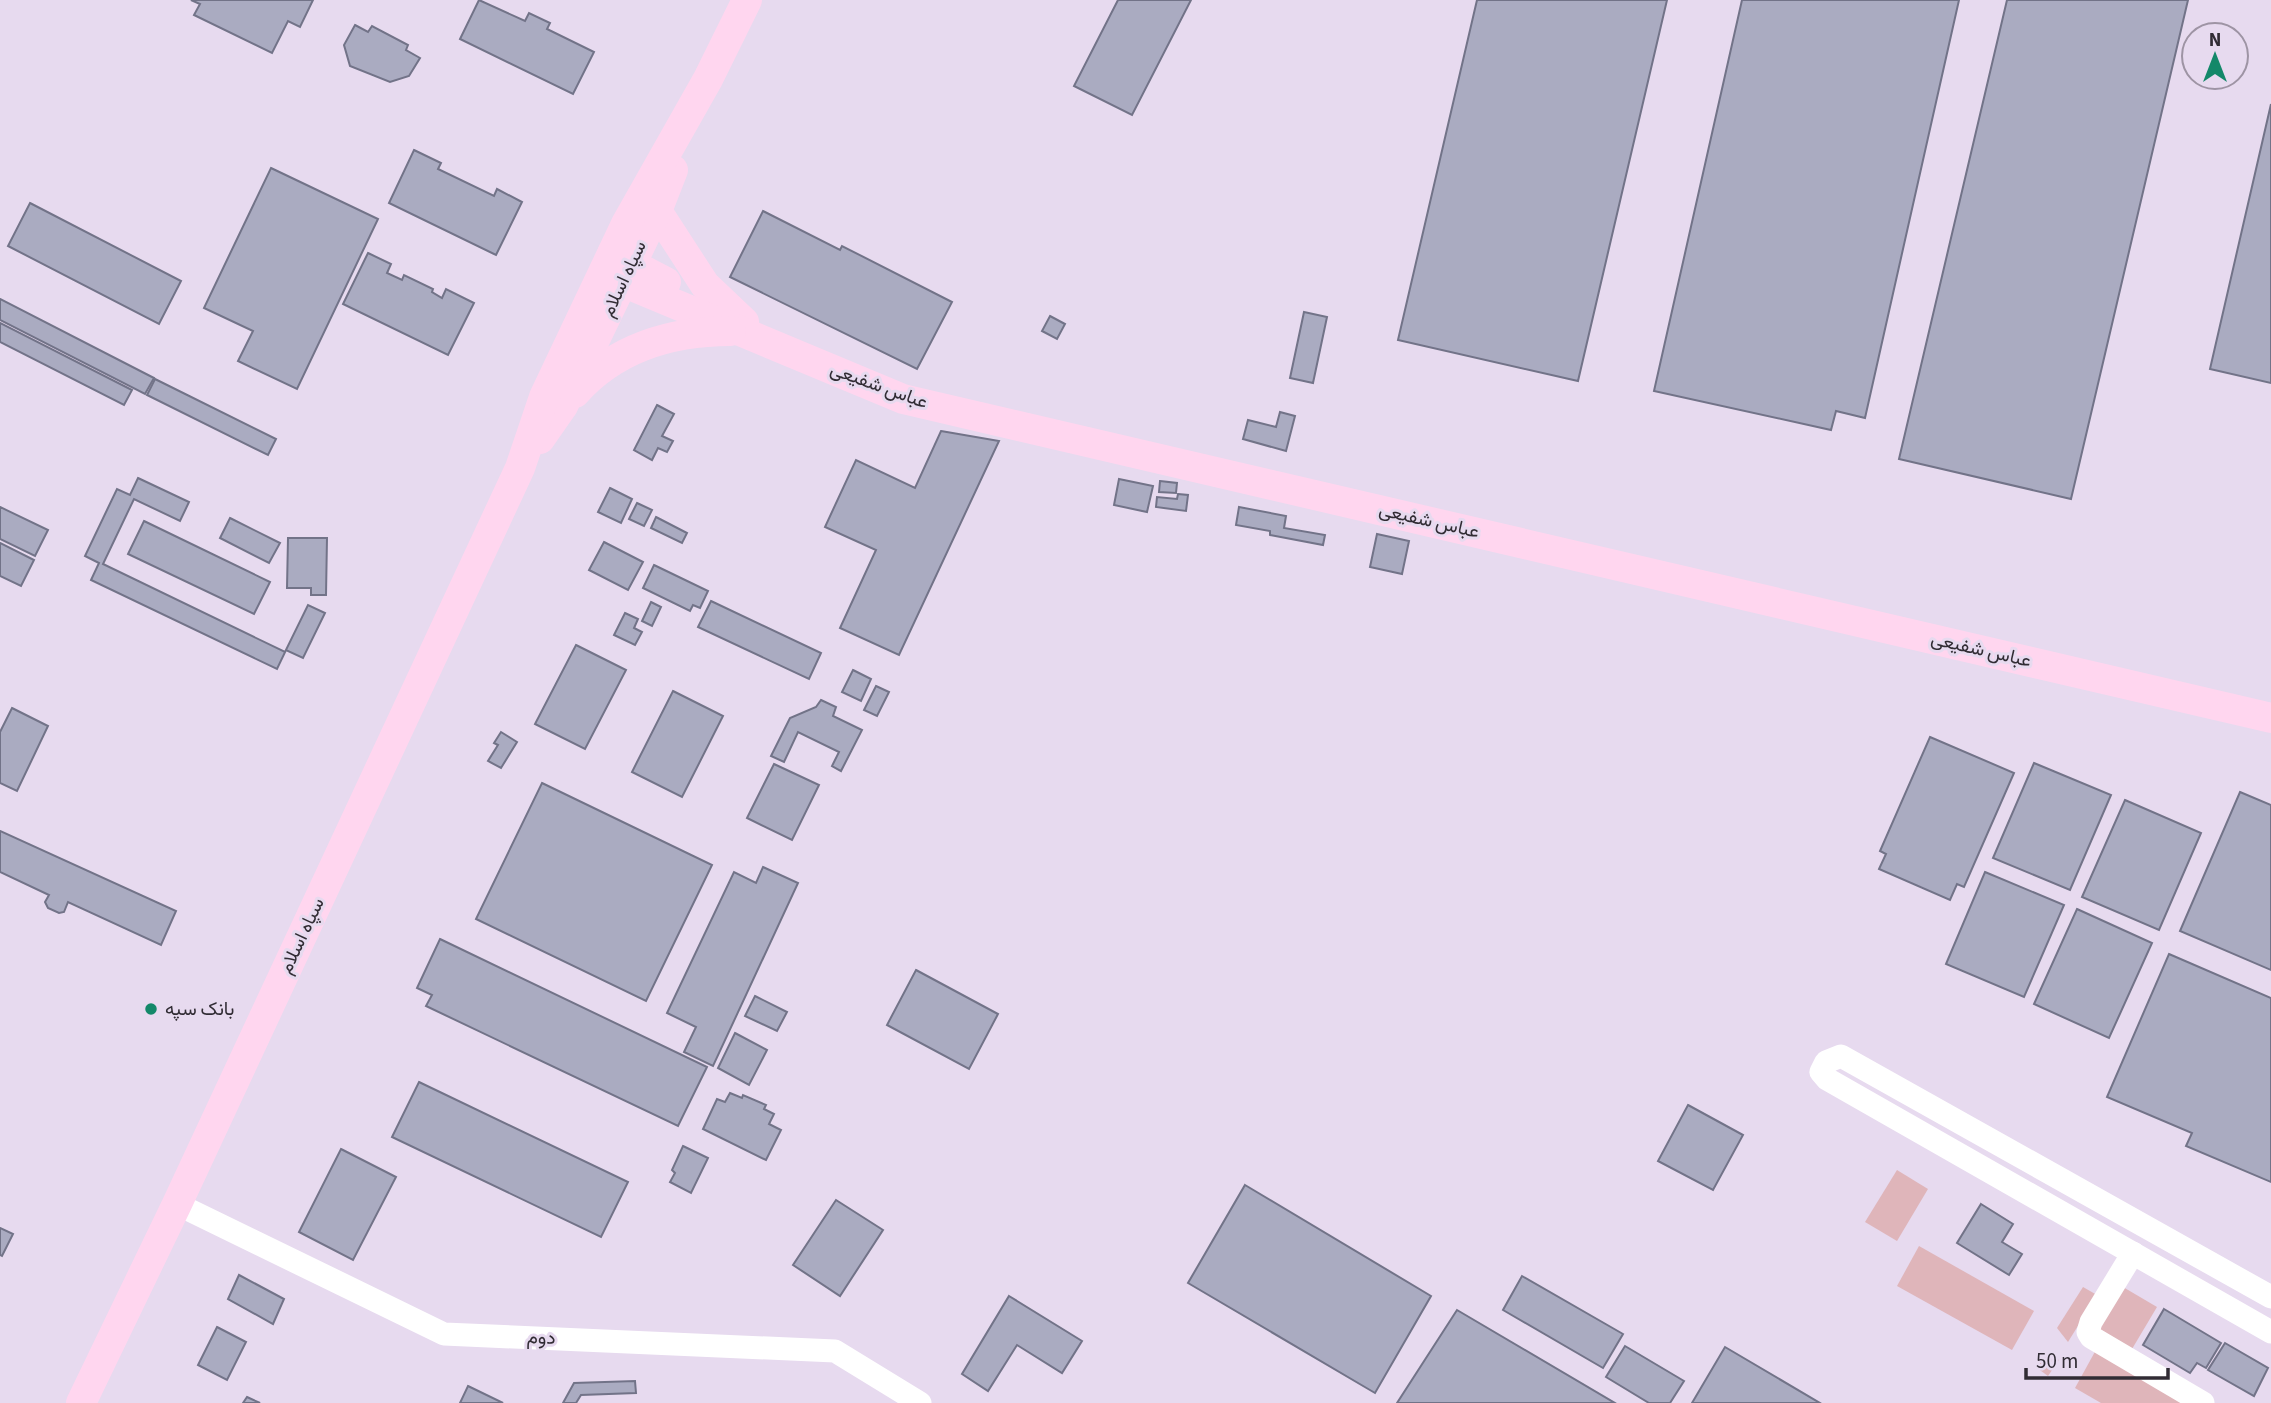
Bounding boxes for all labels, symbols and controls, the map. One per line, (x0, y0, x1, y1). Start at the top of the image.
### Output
north arrow (2180, 21, 2250, 91)
text: N (2209, 27, 2221, 54)
street label: سپاه اسلام (595, 236, 653, 322)
street label: عباس شفیعی (826, 356, 932, 416)
street label: عباس شفیعی (1376, 496, 1482, 546)
street label: عباس شفیعی (1928, 625, 2034, 675)
street label: سپاه اسلام (273, 893, 331, 979)
place label: بانک سپه (165, 996, 234, 1023)
marker: بانک سپه (143, 1001, 159, 1017)
street label: دوم (526, 1324, 556, 1352)
scale bar (2026, 1336, 2168, 1380)
text: 50 m (2036, 1346, 2078, 1376)

